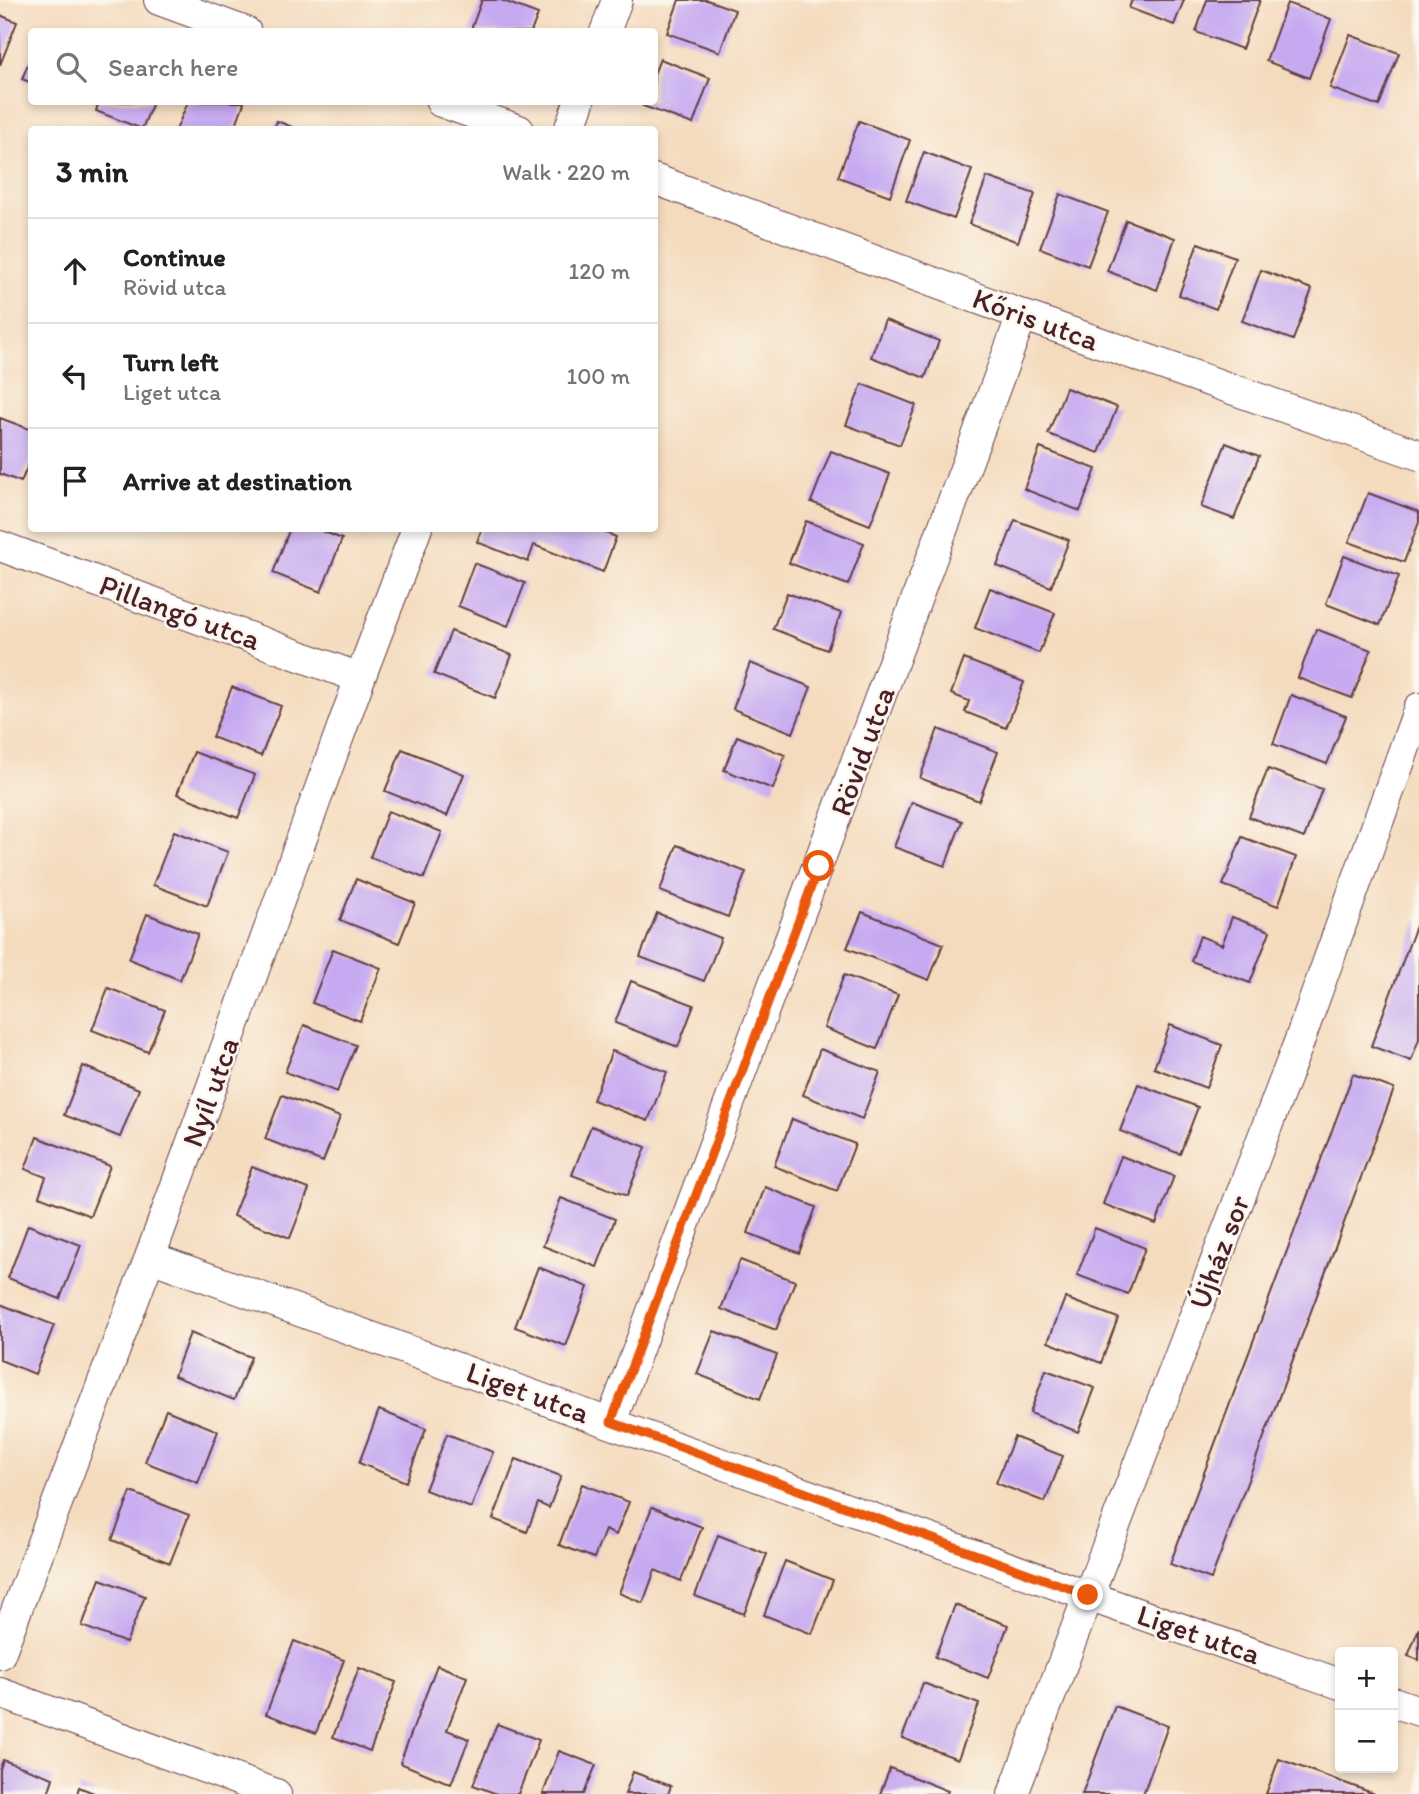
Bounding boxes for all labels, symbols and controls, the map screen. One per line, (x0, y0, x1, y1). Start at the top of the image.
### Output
search box (28, 28, 658, 105)
icon: search (52, 48, 90, 86)
text: Search here (108, 51, 238, 83)
text: 3 min (56, 153, 128, 190)
text: Walk · 220 m (502, 158, 630, 186)
text: Continue (123, 241, 226, 273)
icon: ahead (56, 252, 94, 290)
text: 120 m (569, 257, 630, 285)
text: Rövid utca (123, 273, 227, 301)
street label: Kőris utca (968, 279, 1105, 359)
text: Turn left (123, 346, 219, 378)
icon: left (56, 357, 94, 395)
text: 100 m (566, 362, 630, 390)
text: Liget utca (123, 378, 221, 406)
icon: arrive (56, 462, 94, 500)
text: Arrive at destination (123, 465, 352, 497)
street label: Pillangó utca (94, 566, 266, 658)
street label: Rövid utca (822, 681, 903, 821)
route start (803, 850, 834, 881)
street label: Nyíl utca (173, 1032, 247, 1152)
street label: Újház sor (1180, 1189, 1258, 1314)
street label: Liget utca (461, 1353, 595, 1431)
route end (1072, 1579, 1103, 1610)
street label: Liget utca (1132, 1596, 1266, 1672)
map controls (1335, 1647, 1398, 1773)
button: + (1335, 1647, 1398, 1710)
button: − (1335, 1710, 1398, 1773)

